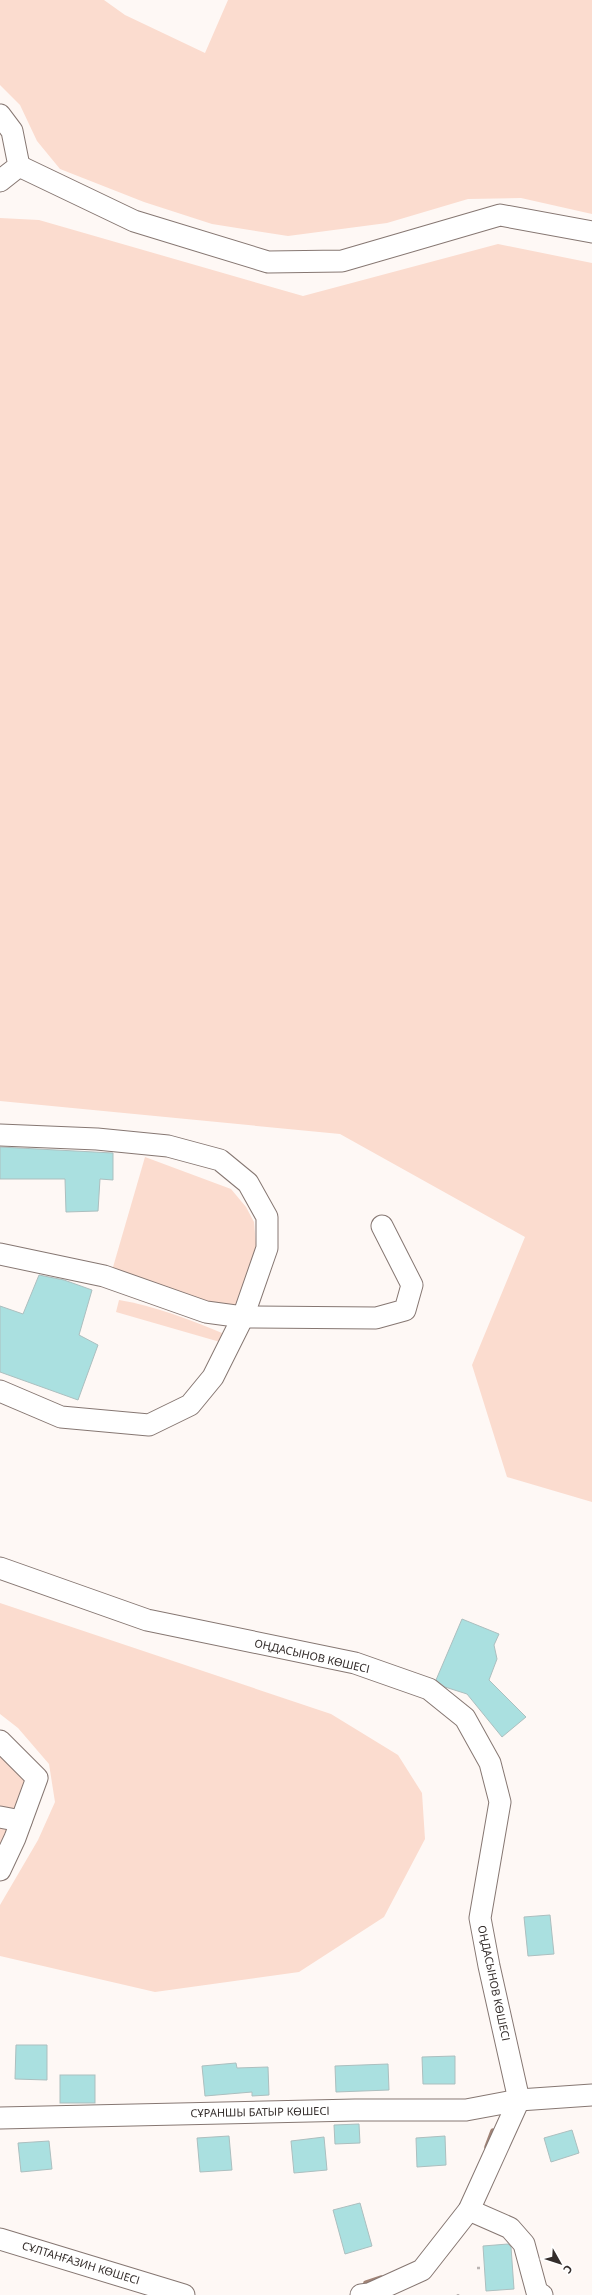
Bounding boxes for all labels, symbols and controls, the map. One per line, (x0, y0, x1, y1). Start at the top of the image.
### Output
street label: ОҢДАСЫНОВ КӨШЕСІ (253, 1635, 371, 1676)
street label: ОҢДАСЫНОВ КӨШЕСІ (475, 1924, 514, 2042)
street label: СҰРАНШЫ БАТЫР КӨШЕСІ (190, 2103, 330, 2120)
street label: СҰЛТАНҒАЗИН КӨШЕСІ (20, 2237, 142, 2288)
north arrow (540, 2243, 580, 2283)
text: С (560, 2262, 576, 2277)

